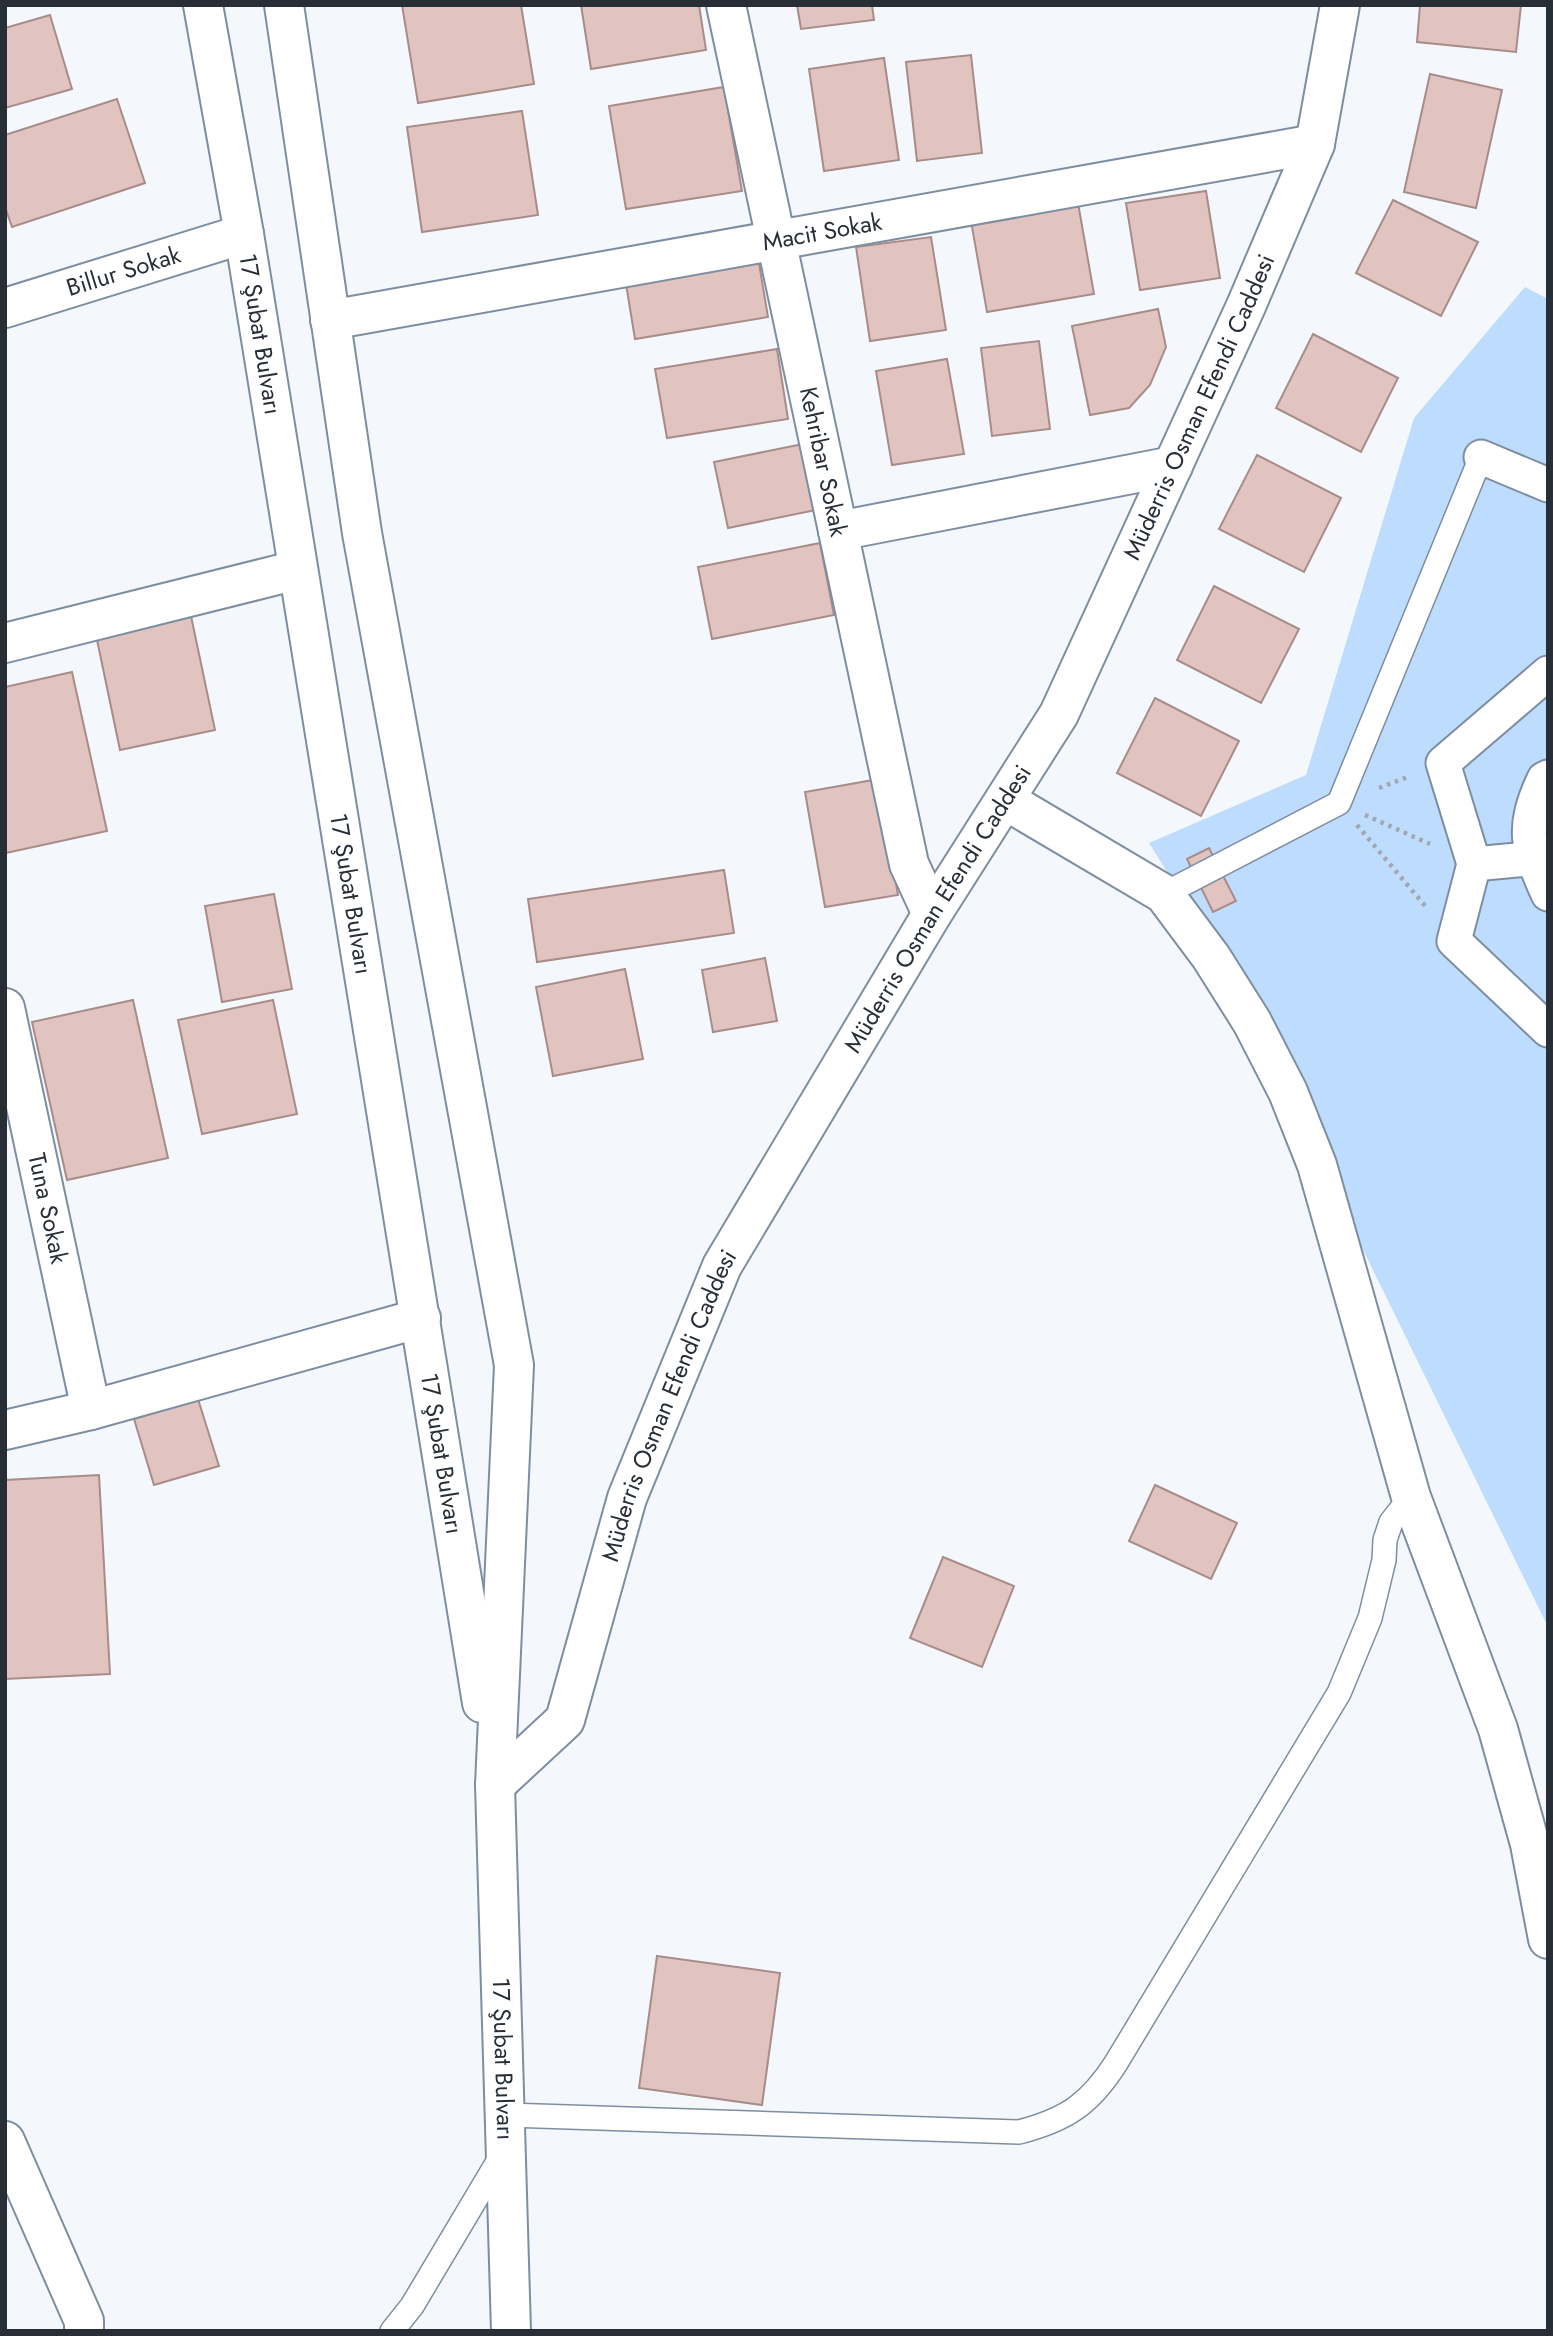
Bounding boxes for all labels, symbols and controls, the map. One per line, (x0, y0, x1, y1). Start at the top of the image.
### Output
street label: Macit Sokak (760, 204, 885, 259)
street label: Billur Sokak (62, 237, 185, 305)
street label: Müderris Osman Efendi Caddesi (1114, 248, 1283, 565)
street label: 17 Şubat Bulvarı (230, 251, 291, 417)
street label: Kehribar Sokak (791, 384, 857, 540)
street label: Müderris Osman Efendi Caddesi (835, 758, 1039, 1059)
street label: 17 Şubat Bulvarı (321, 811, 382, 977)
street label: Tuna Sokak (20, 1150, 77, 1267)
street label: Müderris Osman Efendi Caddesi (592, 1243, 745, 1565)
street label: 17 Şubat Bulvarı (412, 1370, 472, 1536)
street label: 17 Şubat Bulvarı (484, 1977, 523, 2141)

